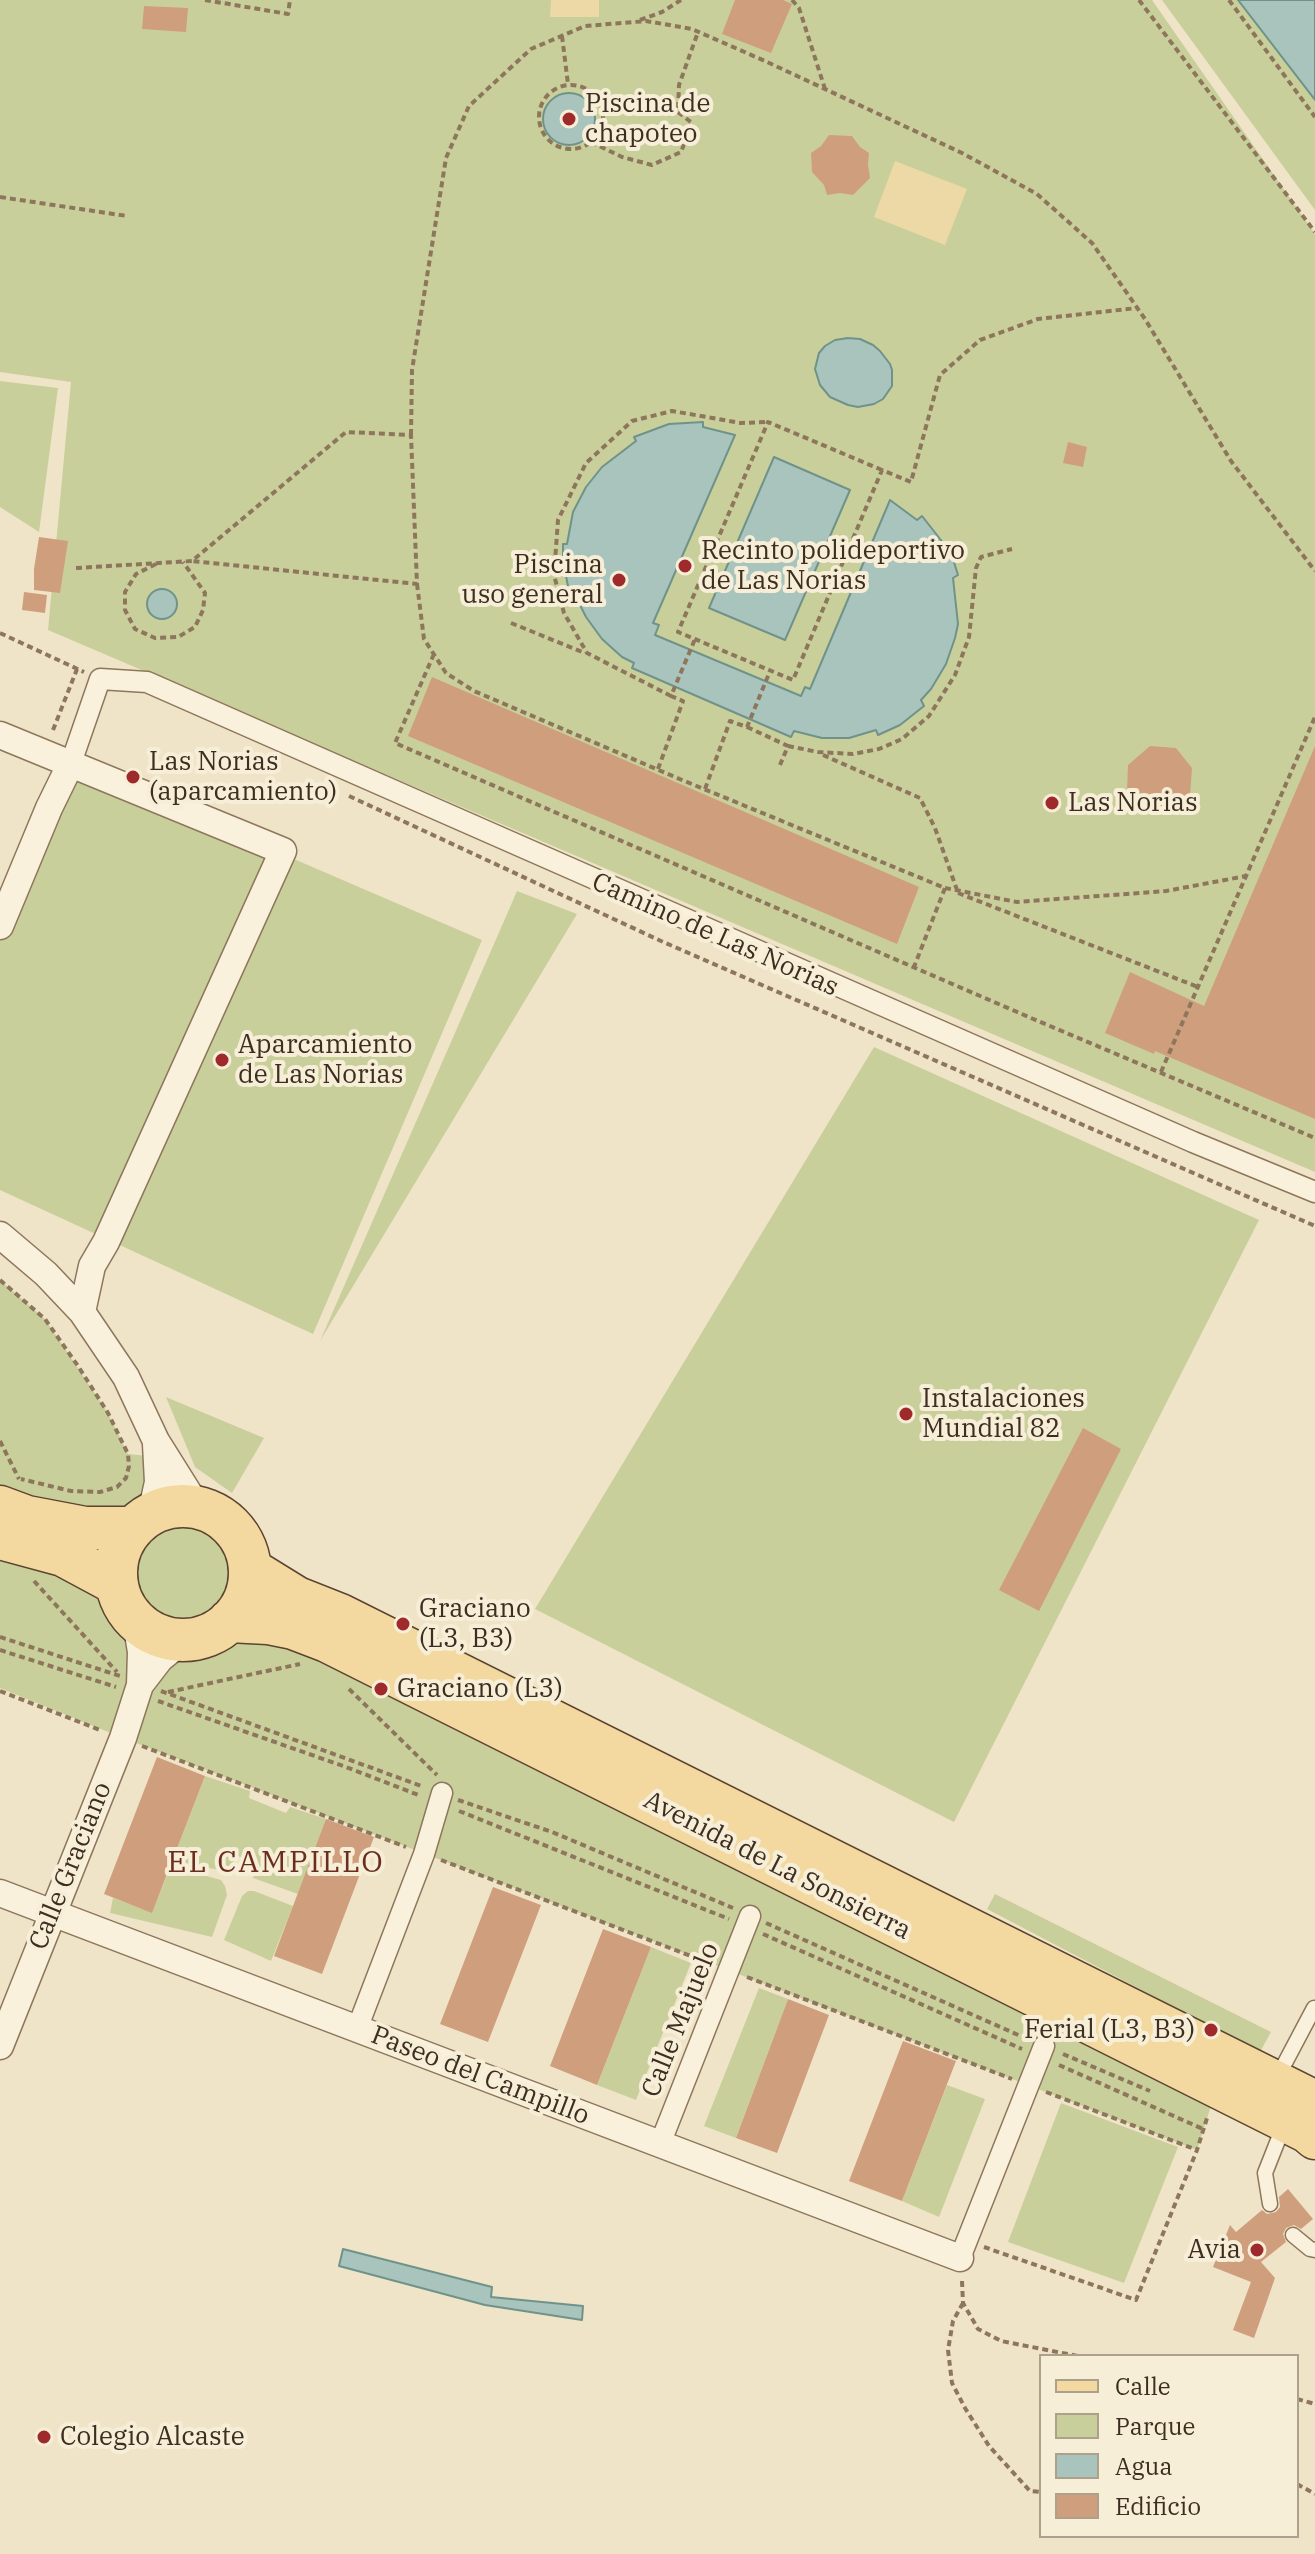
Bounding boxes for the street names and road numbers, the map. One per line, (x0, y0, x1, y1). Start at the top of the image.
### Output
street label: Camino de Las Norias (587, 867, 843, 1003)
street label: Calle Graciano (23, 1778, 119, 1954)
street label: Avenida de La Sonsierra (638, 1785, 916, 1947)
street label: Calle Majuelo (636, 1938, 726, 2102)
street label: Paseo del Campillo (367, 2020, 593, 2132)

